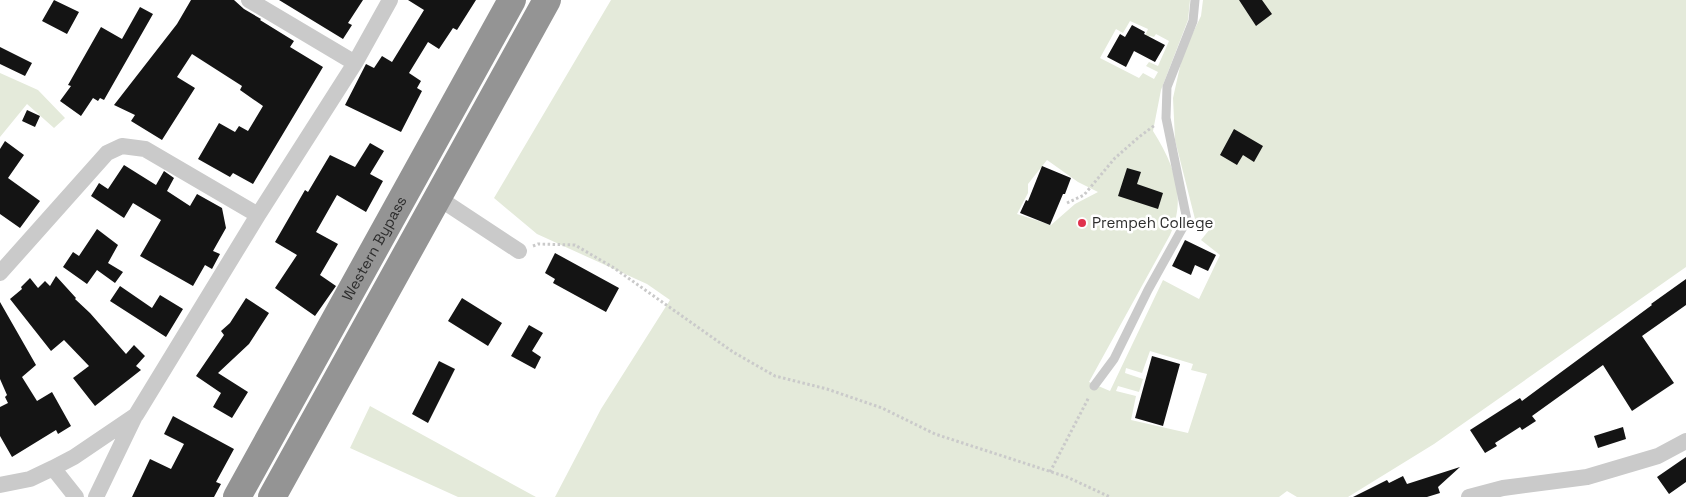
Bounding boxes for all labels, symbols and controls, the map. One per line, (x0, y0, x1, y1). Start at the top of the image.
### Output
street label: Western Bypass (337, 192, 411, 304)
place label: Prempeh College (1092, 213, 1214, 232)
marker: Prempeh College (1076, 217, 1088, 229)

